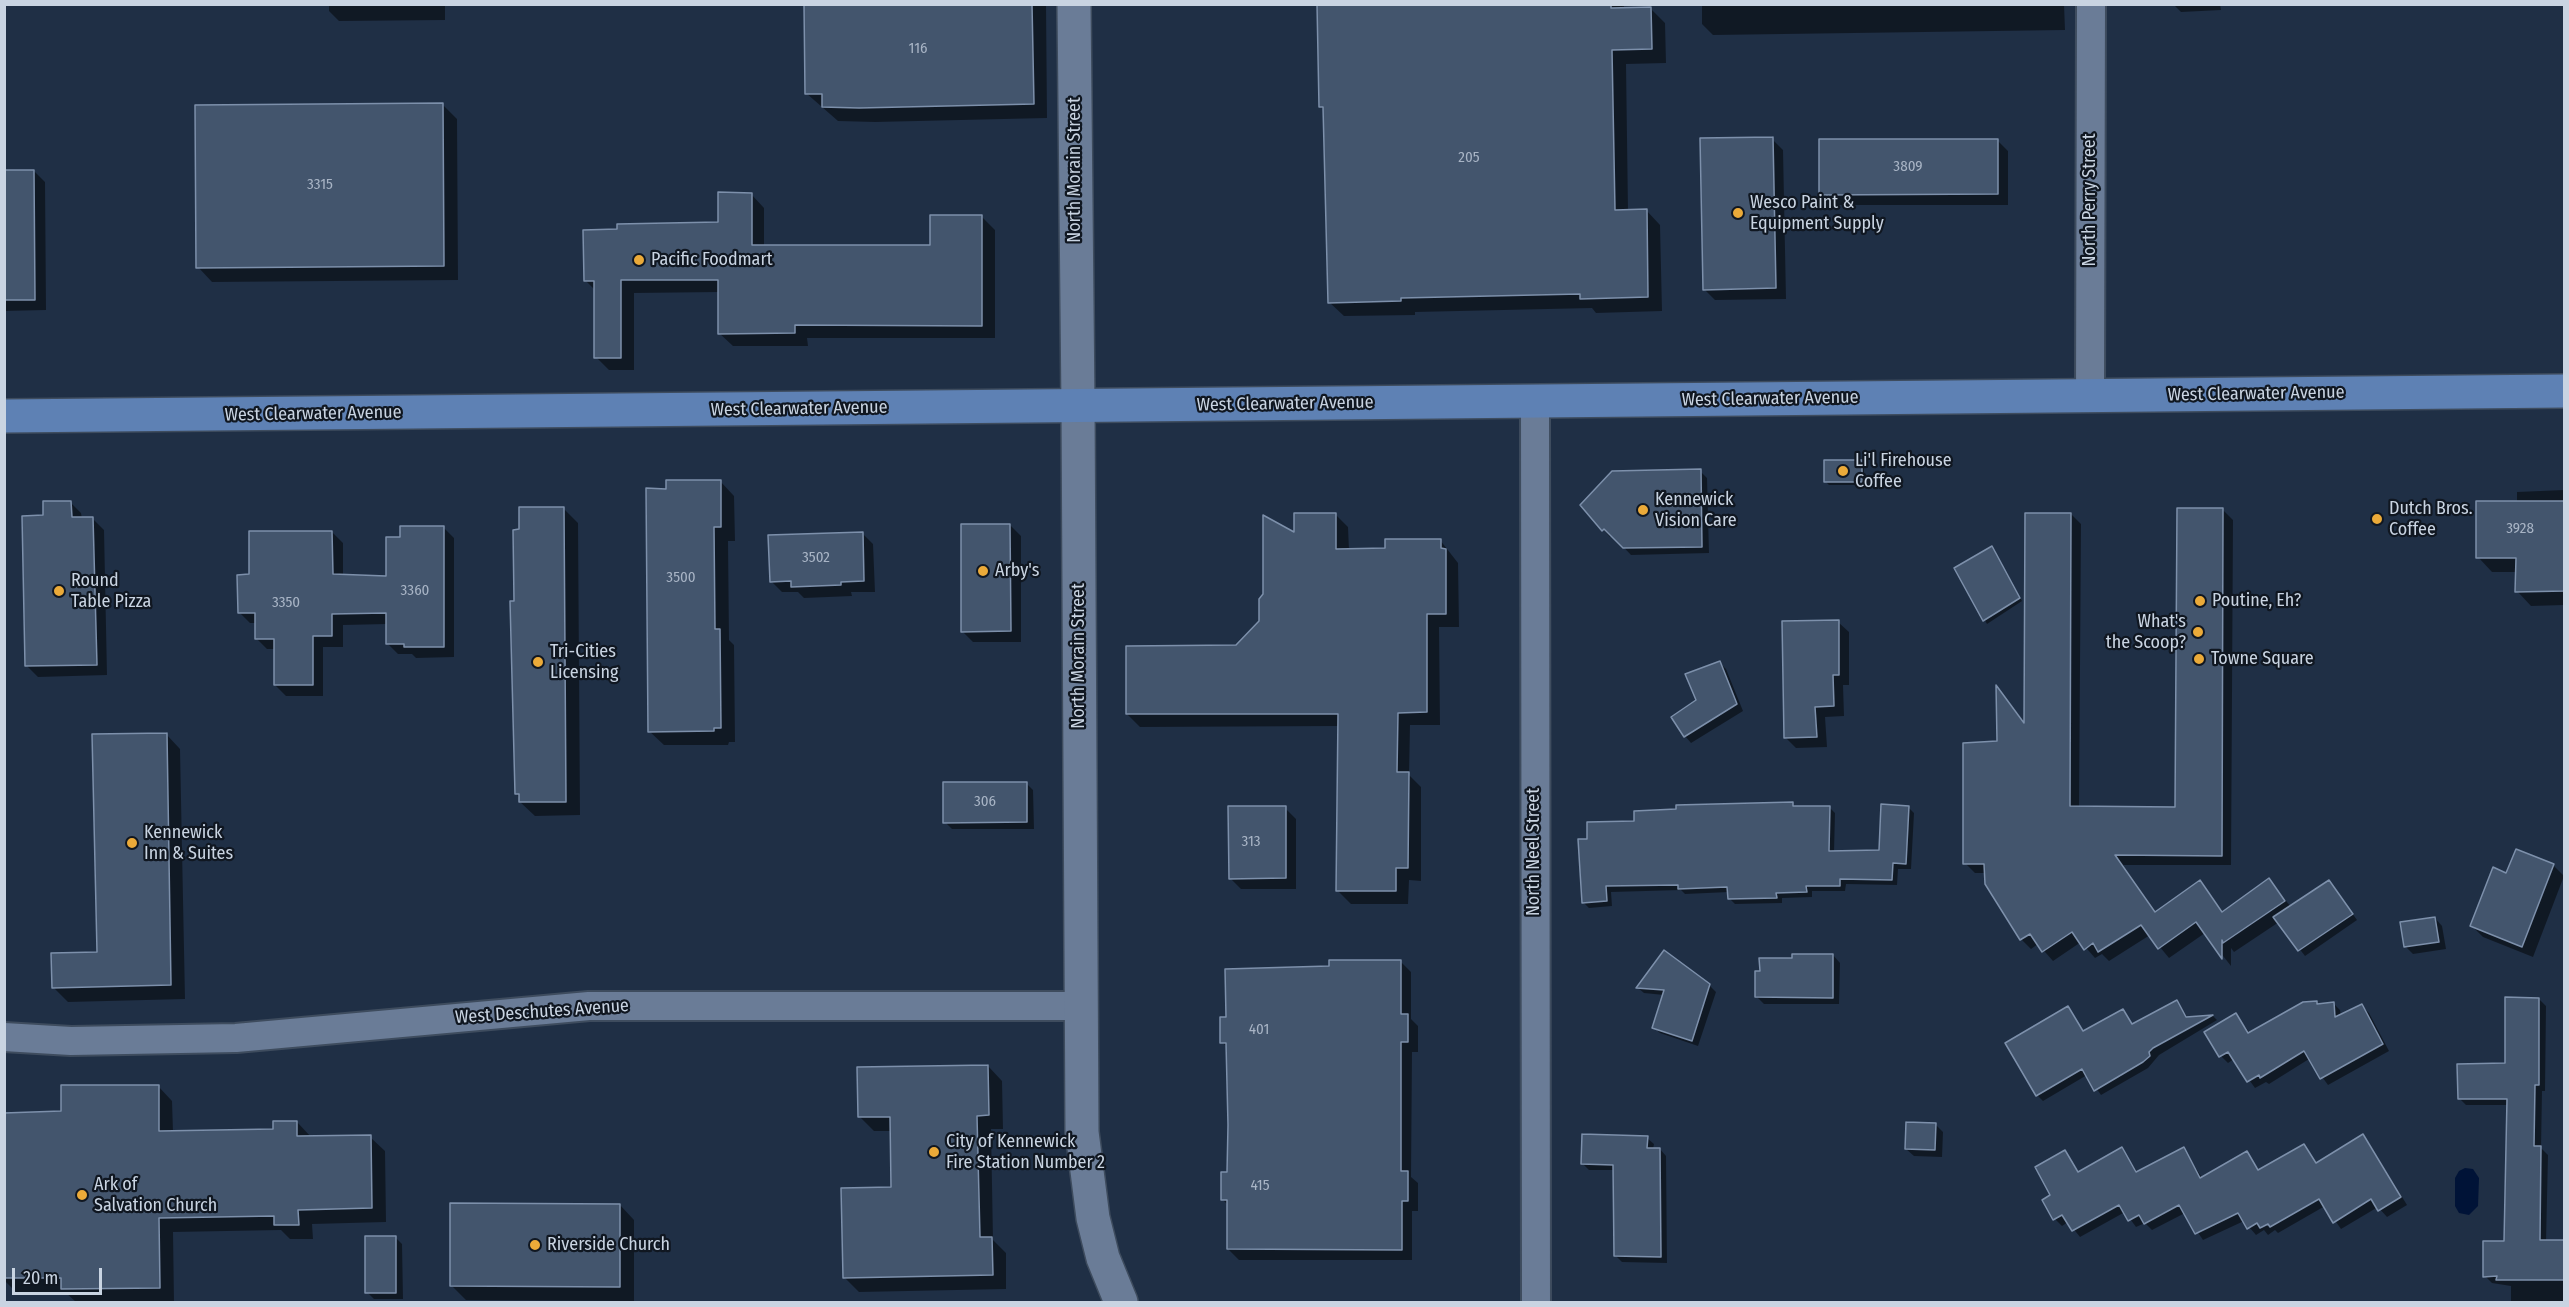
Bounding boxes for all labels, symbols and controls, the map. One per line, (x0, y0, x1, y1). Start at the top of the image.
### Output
house number: 116 (909, 40, 927, 58)
street label: North Morain Street (1064, 97, 1086, 243)
street label: North Perry Street (2079, 133, 2101, 267)
house number: 205 (1458, 149, 1480, 167)
house number: 3809 (1893, 158, 1923, 176)
house number: 3315 (307, 176, 333, 194)
place label: Wesco Paint & Equipment Supply (1750, 192, 1884, 234)
marker: Wesco Paint & Equipment Supply (1731, 206, 1745, 220)
place label: Pacific Foodmart (651, 249, 773, 271)
marker: Pacific Foodmart (632, 253, 646, 267)
street label: West Clearwater Avenue (2167, 382, 2345, 406)
street label: West Clearwater Avenue (1681, 387, 1859, 411)
street label: West Clearwater Avenue (1196, 392, 1374, 416)
street label: West Clearwater Avenue (710, 397, 888, 421)
street label: West Clearwater Avenue (224, 402, 402, 426)
place label: Li'l Firehouse Coffee (1855, 450, 1952, 492)
marker: Li'l Firehouse Coffee (1836, 464, 1850, 478)
place label: Kennewick Vision Care (1655, 489, 1737, 532)
place label: Dutch Bros. Coffee (2389, 498, 2473, 540)
marker: Kennewick Vision Care (1636, 503, 1650, 517)
marker: Dutch Bros. Coffee (2370, 512, 2384, 526)
house number: 3928 (2506, 520, 2534, 538)
house number: 3502 (802, 549, 830, 567)
place label: Arby's (995, 560, 1039, 582)
marker: Arby's (976, 564, 990, 578)
house number: 3500 (666, 569, 696, 587)
place label: Round Table Pizza (71, 570, 151, 612)
house number: 3360 (401, 582, 429, 600)
street label: North Morain Street (1068, 583, 1090, 729)
marker: Round Table Pizza (52, 584, 66, 598)
place label: Poutine, Eh? (2212, 590, 2301, 612)
house number: 3350 (272, 594, 300, 612)
marker: Poutine, Eh? (2193, 594, 2207, 608)
place label: What's the Scoop? (2106, 611, 2186, 654)
marker: What's the Scoop? (2191, 625, 2205, 639)
place label: Tri-Cities Licensing (550, 641, 618, 684)
place label: Towne Square (2211, 648, 2314, 670)
marker: Towne Square (2192, 652, 2206, 666)
marker: Tri-Cities Licensing (531, 655, 545, 669)
street label: North Neel Street (1523, 788, 1545, 916)
house number: 306 (974, 793, 996, 811)
place label: Kennewick Inn & Suites (144, 822, 233, 864)
house number: 313 (1241, 833, 1261, 851)
marker: Kennewick Inn & Suites (125, 836, 139, 850)
street label: West Deschutes Avenue (454, 995, 630, 1029)
house number: 401 (1249, 1021, 1269, 1039)
place label: City of Kennewick Fire Station Number 2 (946, 1131, 1105, 1174)
marker: City of Kennewick Fire Station Number 2 (927, 1145, 941, 1159)
place label: Ark of Salvation Church (94, 1174, 217, 1216)
house number: 415 (1250, 1177, 1270, 1195)
marker: Ark of Salvation Church (75, 1188, 89, 1202)
place label: Riverside Church (547, 1234, 670, 1256)
marker: Riverside Church (528, 1238, 542, 1252)
scale bar (15, 1256, 105, 1294)
text: 20 m (23, 1267, 58, 1289)

